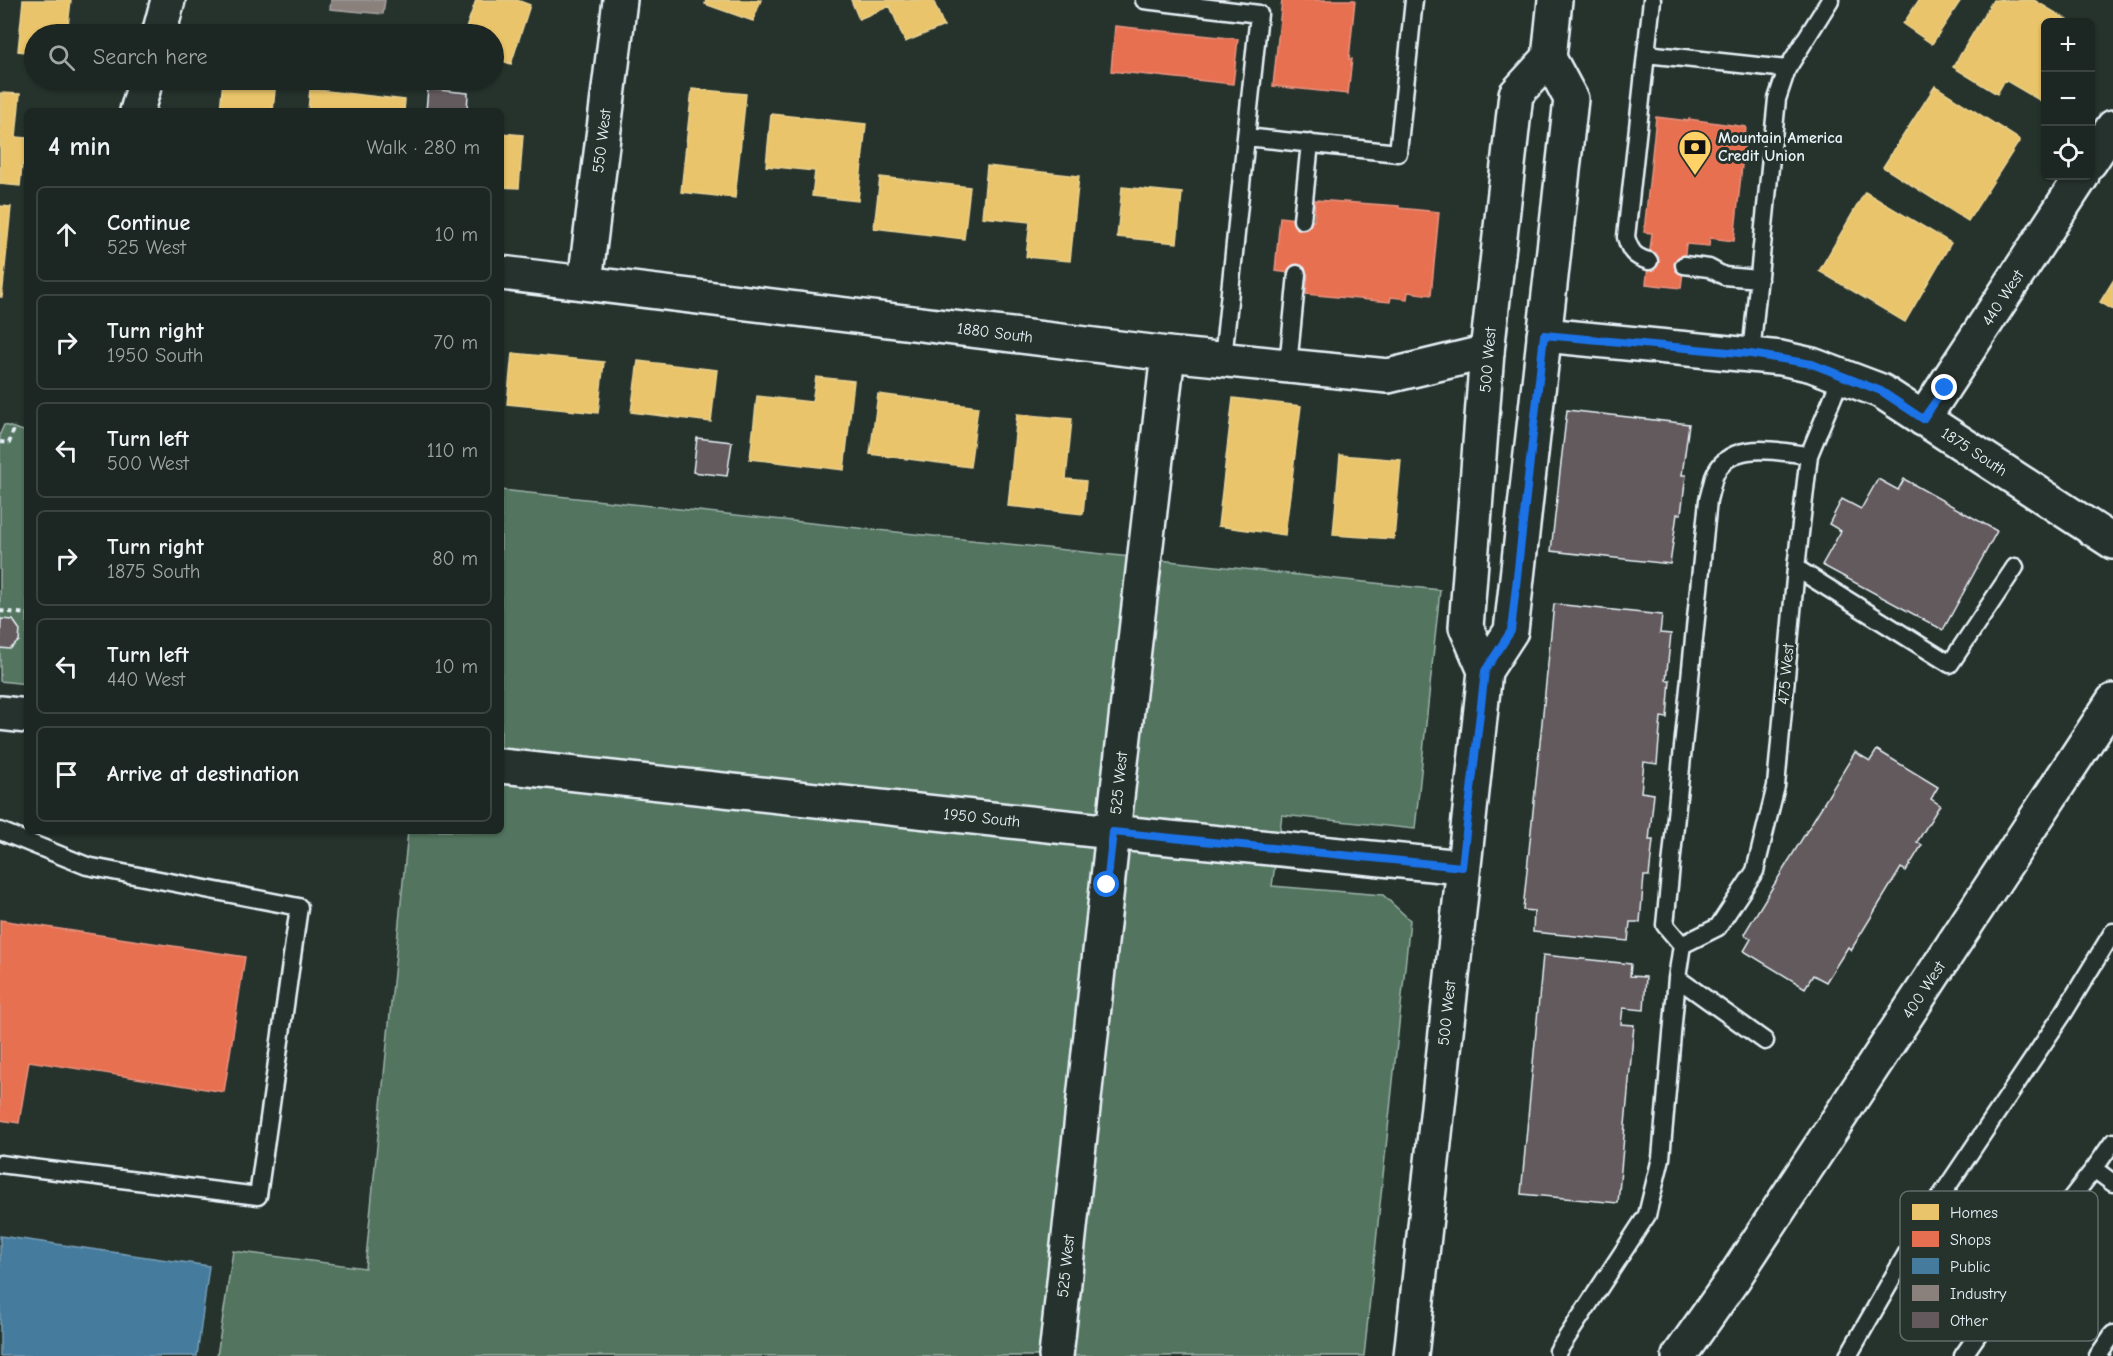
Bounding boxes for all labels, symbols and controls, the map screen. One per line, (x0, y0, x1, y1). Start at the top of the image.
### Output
map controls (2041, 18, 2095, 180)
button: + (2041, 18, 2095, 72)
search box (24, 24, 504, 90)
icon: search (45, 41, 78, 74)
text: Search here (93, 44, 208, 70)
button: − (2041, 72, 2095, 126)
street label: 550 West (589, 107, 615, 174)
button: locate (2041, 126, 2095, 180)
bank icon: Mountain America Credit Union (1677, 129, 1713, 176)
place label: Mountain America Credit Union (1718, 129, 1843, 165)
text: 4 min (48, 132, 111, 162)
text: Walk · 280 m (367, 136, 480, 159)
text: Continue (107, 210, 190, 236)
icon: ahead (50, 218, 83, 251)
text: 10 m (435, 223, 478, 246)
text: 525 West (107, 236, 186, 259)
street label: 440 West (1978, 266, 2028, 329)
text: Turn right (107, 318, 204, 344)
street label: 1880 South (956, 319, 1034, 347)
icon: right (50, 326, 83, 359)
street label: 500 West (1476, 326, 1500, 393)
text: 70 m (433, 331, 478, 354)
text: 1950 South (107, 344, 204, 367)
route end (1931, 374, 1957, 400)
street label: 1875 South (1938, 424, 2010, 480)
text: Turn left (107, 426, 189, 452)
icon: left (50, 434, 83, 467)
text: 110 m (427, 439, 478, 462)
text: 500 West (107, 452, 189, 475)
text: Turn right (107, 534, 204, 560)
icon: right (50, 542, 83, 575)
text: 80 m (432, 547, 478, 570)
text: 1875 South (107, 560, 200, 583)
text: Turn left (107, 642, 189, 668)
street label: 475 West (1774, 642, 1798, 705)
icon: left (50, 650, 83, 683)
text: 10 m (435, 655, 478, 678)
text: 440 West (107, 668, 185, 691)
street label: 525 West (1107, 750, 1131, 815)
icon: arrive (50, 758, 83, 791)
text: Arrive at destination (107, 761, 299, 787)
street label: 1950 South (943, 805, 1021, 831)
route start (1093, 871, 1119, 897)
street label: 400 West (1899, 958, 1949, 1022)
street label: 500 West (1435, 979, 1459, 1047)
legend (1900, 1191, 2098, 1341)
text: Homes (1950, 1204, 1998, 1222)
text: Shops (1950, 1231, 1991, 1249)
street label: 525 West (1054, 1233, 1078, 1298)
text: Public (1950, 1258, 1991, 1276)
text: Industry (1950, 1285, 2007, 1303)
text: Other (1950, 1312, 1988, 1330)

